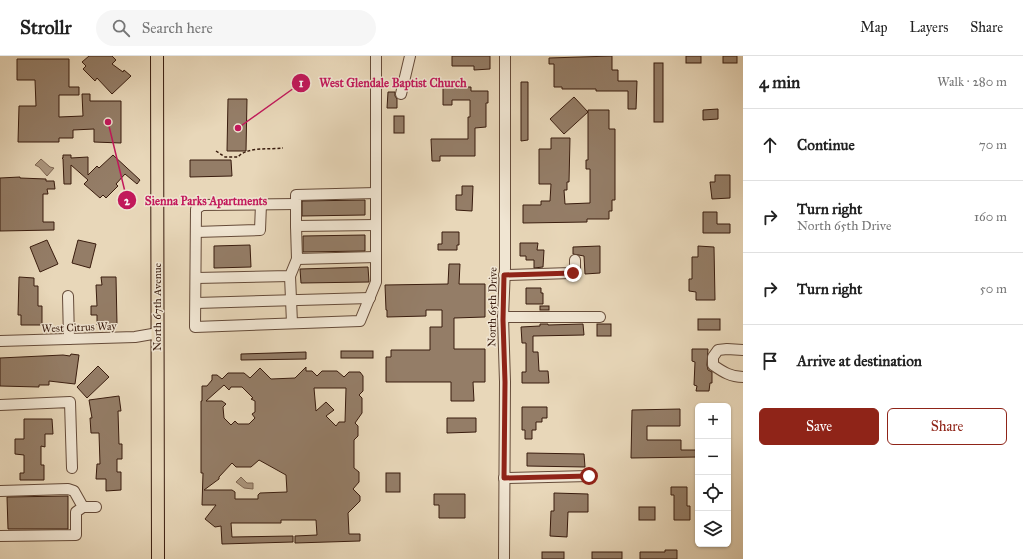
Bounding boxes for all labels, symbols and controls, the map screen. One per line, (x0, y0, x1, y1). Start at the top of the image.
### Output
search box (96, 10, 376, 46)
text: Strollr (20, 16, 72, 39)
icon: search (110, 17, 132, 39)
text: Search here (142, 19, 213, 37)
text: Map (860, 19, 888, 36)
text: Layers (910, 19, 948, 36)
text: Share (970, 19, 1003, 36)
callout: West Glendale Baptist Church (291, 71, 475, 95)
text: 4 min (759, 72, 800, 93)
text: Walk · 280 m (937, 74, 1007, 90)
text: 1 (299, 76, 304, 90)
text: West Glendale Baptist Church (319, 76, 467, 91)
icon: ahead (759, 134, 781, 156)
text: Continue (797, 136, 855, 154)
text: 70 m (979, 137, 1007, 153)
callout: Sienna Parks Apartments (117, 188, 275, 212)
text: 2 (124, 194, 131, 208)
text: Sienna Parks Apartments (145, 194, 268, 209)
text: Turn right (797, 200, 862, 218)
icon: right (759, 206, 781, 228)
text: 160 m (974, 209, 1007, 225)
text: North 65th Drive (797, 218, 891, 234)
street label: North 67th Avenue (151, 263, 164, 351)
route end (564, 264, 582, 282)
street label: North 65th Drive (485, 267, 500, 347)
icon: right (759, 278, 781, 300)
text: Turn right (797, 280, 862, 298)
text: 50 m (980, 281, 1007, 297)
street label: West Citrus Way (41, 320, 118, 335)
icon: arrive (759, 350, 781, 372)
text: Arrive at destination (797, 352, 922, 370)
map controls (695, 403, 731, 547)
button: + (695, 403, 731, 439)
button: Save (759, 408, 879, 445)
button: Share (887, 408, 1007, 445)
button: − (695, 439, 731, 475)
route start (580, 467, 598, 485)
button: locate (695, 475, 731, 511)
button: layers (695, 511, 731, 547)

